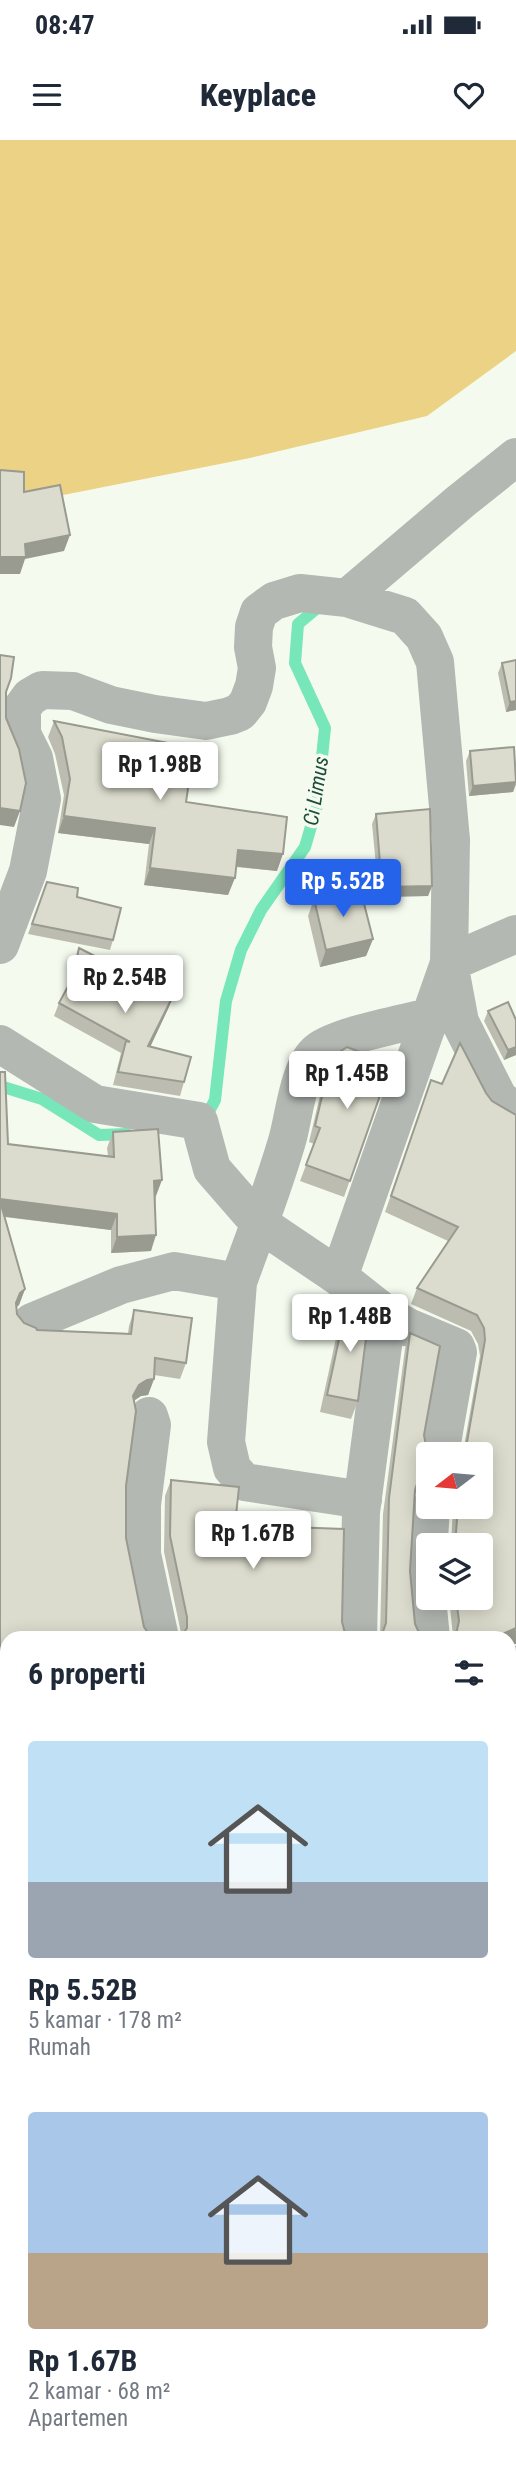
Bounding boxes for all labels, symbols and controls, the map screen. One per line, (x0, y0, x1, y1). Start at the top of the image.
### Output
text: 08:47 (35, 10, 95, 40)
icon: menu (28, 76, 66, 114)
text: Keyplace (200, 76, 316, 114)
icon: heart (450, 76, 488, 114)
pin: Rp 1.98B (88, 742, 232, 802)
text: Rp 1.98B (118, 751, 202, 778)
water label: Ci Limus (299, 755, 333, 827)
pin: Rp 5.52B (271, 860, 415, 919)
text: Rp 5.52B (301, 868, 385, 895)
pin: Rp 2.54B (53, 956, 197, 1015)
text: Rp 2.54B (83, 964, 167, 991)
pin: Rp 1.45B (275, 1052, 419, 1111)
text: Rp 1.45B (305, 1060, 389, 1087)
pin: Rp 1.48B (278, 1294, 422, 1354)
text: Rp 1.48B (308, 1303, 392, 1330)
north arrow (416, 1442, 494, 1519)
map controls (416, 1442, 493, 1610)
pin: Rp 1.67B (181, 1512, 325, 1571)
text: Rp 1.67B (211, 1520, 295, 1547)
button: layers (416, 1533, 493, 1610)
icon: filters (450, 1654, 488, 1692)
text: 6 properti (28, 1656, 146, 1691)
icon: home (195, 1786, 321, 1912)
text: Rp 5.52B (28, 1972, 137, 2007)
text: 5 kamar · 178 m² (28, 2007, 182, 2034)
text: Rumah (28, 2034, 91, 2061)
icon: home (195, 2157, 321, 2283)
text: Rp 1.67B (28, 2343, 137, 2378)
text: 2 kamar · 68 m² (28, 2378, 170, 2405)
text: Apartemen (28, 2405, 128, 2432)

